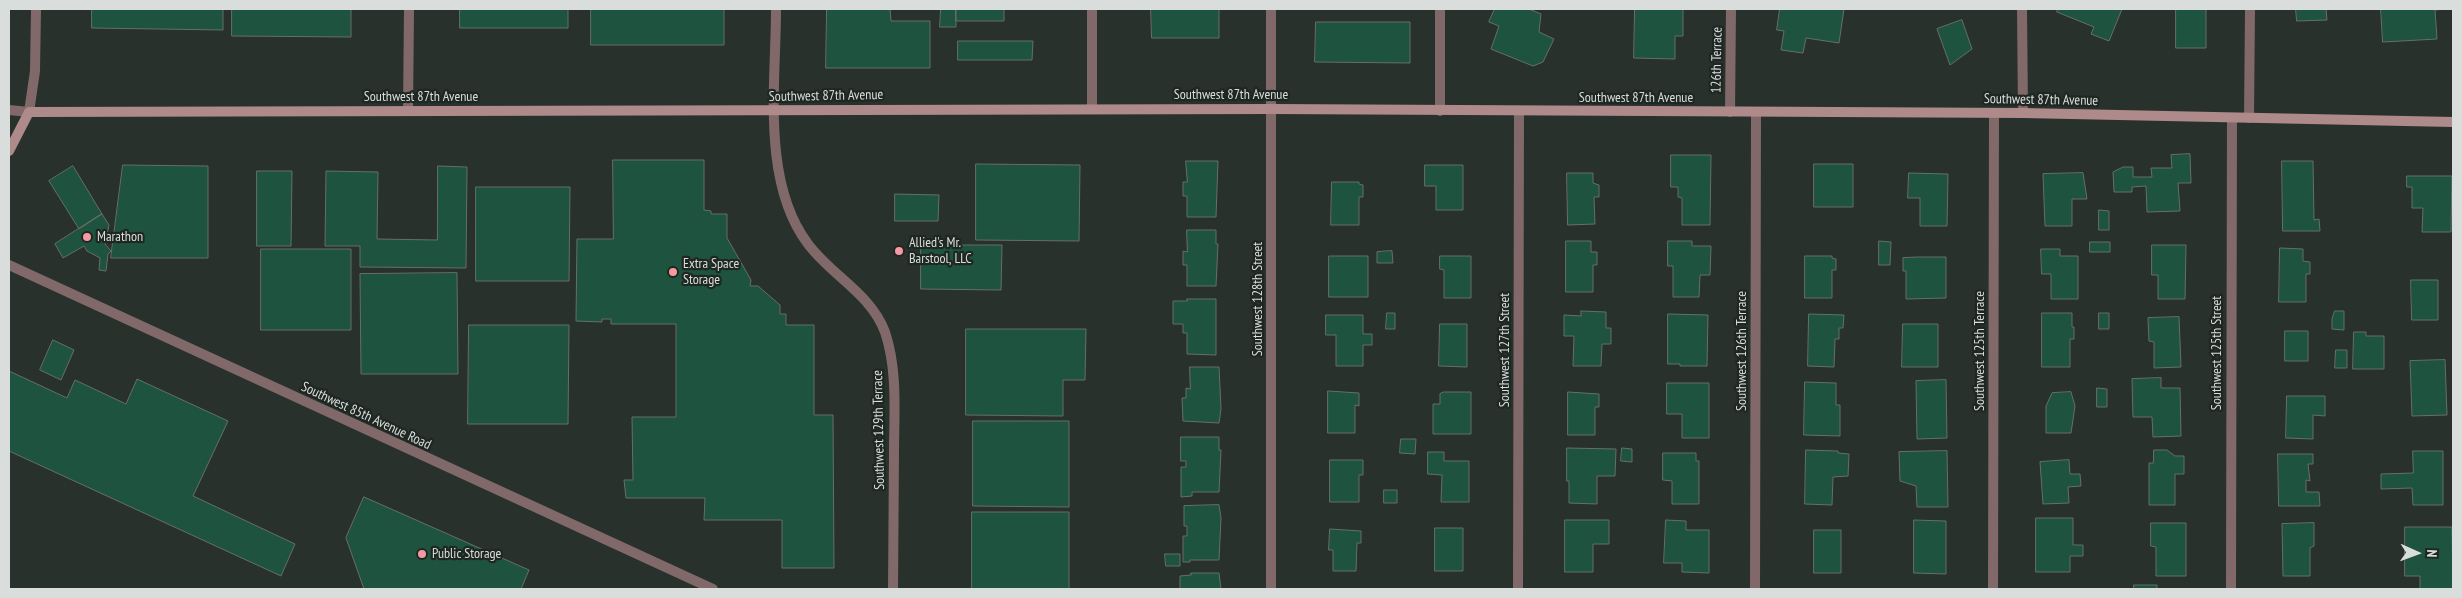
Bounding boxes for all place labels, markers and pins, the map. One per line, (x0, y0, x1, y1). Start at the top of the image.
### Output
place label: Marathon (97, 229, 143, 245)
marker: Marathon (81, 231, 93, 243)
place label: Allied's Mr. Barstool, LLC (909, 235, 972, 268)
marker: Allied's Mr. Barstool, LLC (893, 245, 905, 257)
place label: Extra Space Storage (683, 256, 739, 288)
marker: Extra Space Storage (667, 266, 679, 278)
place label: Public Storage (432, 546, 501, 562)
marker: Public Storage (416, 548, 428, 560)

